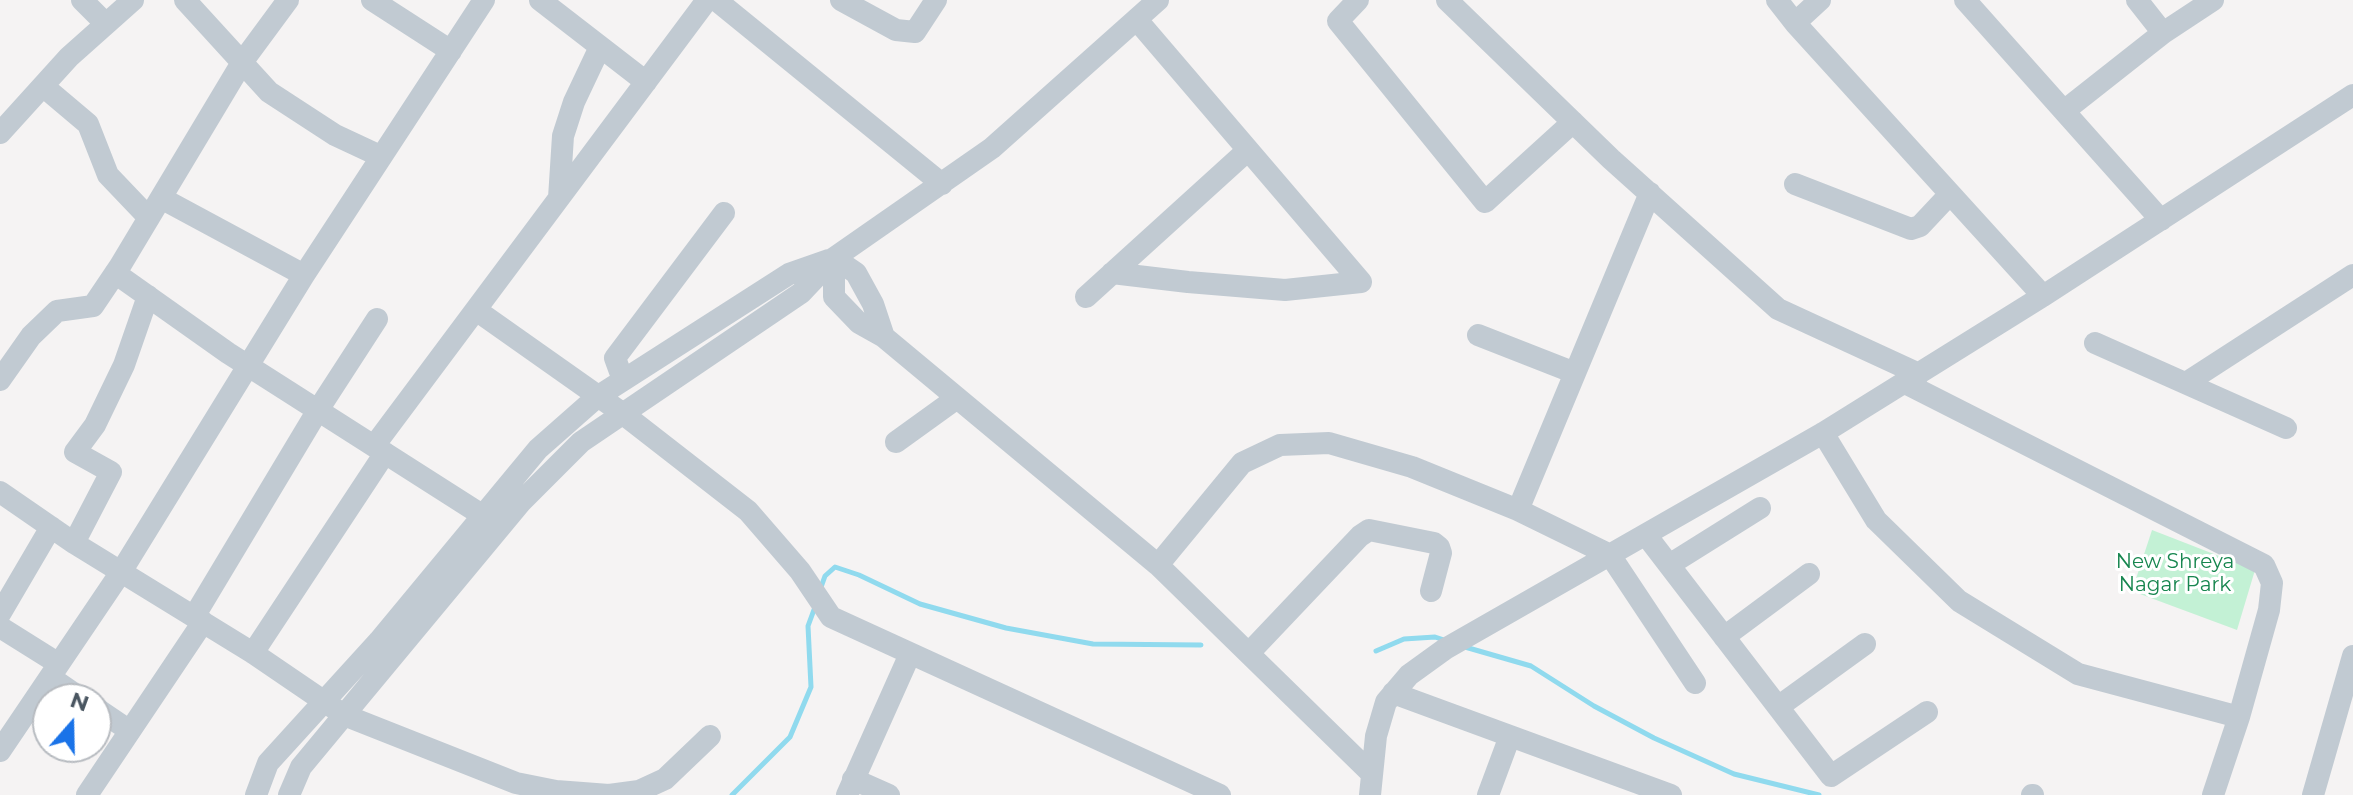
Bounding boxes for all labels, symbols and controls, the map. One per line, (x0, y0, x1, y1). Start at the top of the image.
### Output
park label: New Shreya Nagar Park (2116, 550, 2234, 597)
north arrow (32, 683, 112, 763)
text: N (67, 686, 93, 718)

